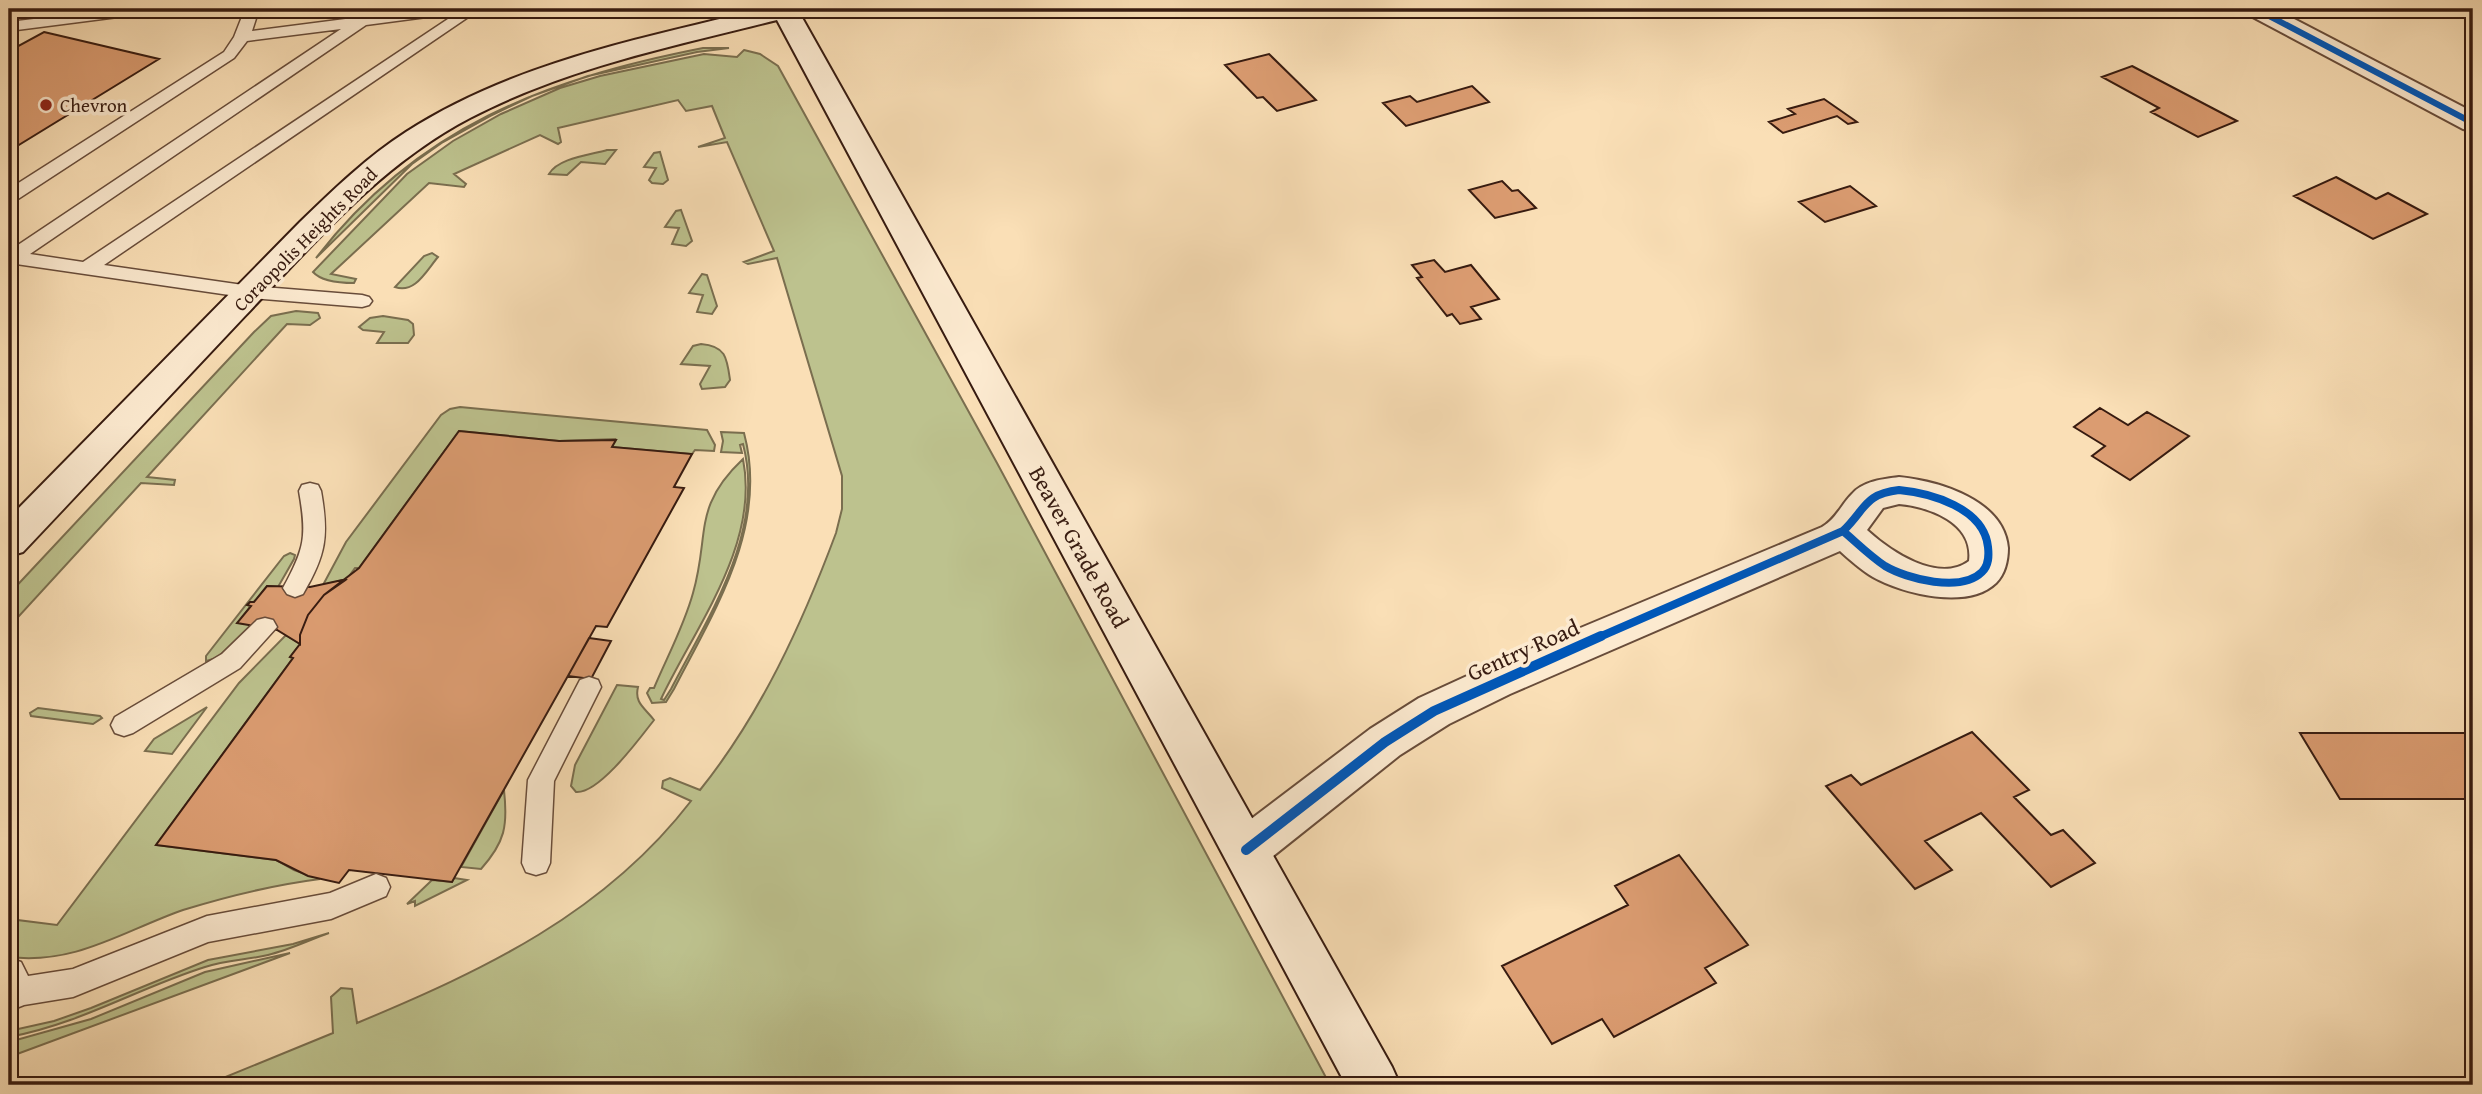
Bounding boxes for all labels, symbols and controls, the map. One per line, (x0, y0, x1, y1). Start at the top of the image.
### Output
place label: Chevron (60, 91, 128, 119)
marker: Chevron (38, 97, 54, 113)
street label: Coraopolis Heights Road (227, 160, 384, 317)
street label: Beaver Grade Road (1021, 460, 1138, 634)
street label: Gentry Road (1461, 610, 1585, 689)

